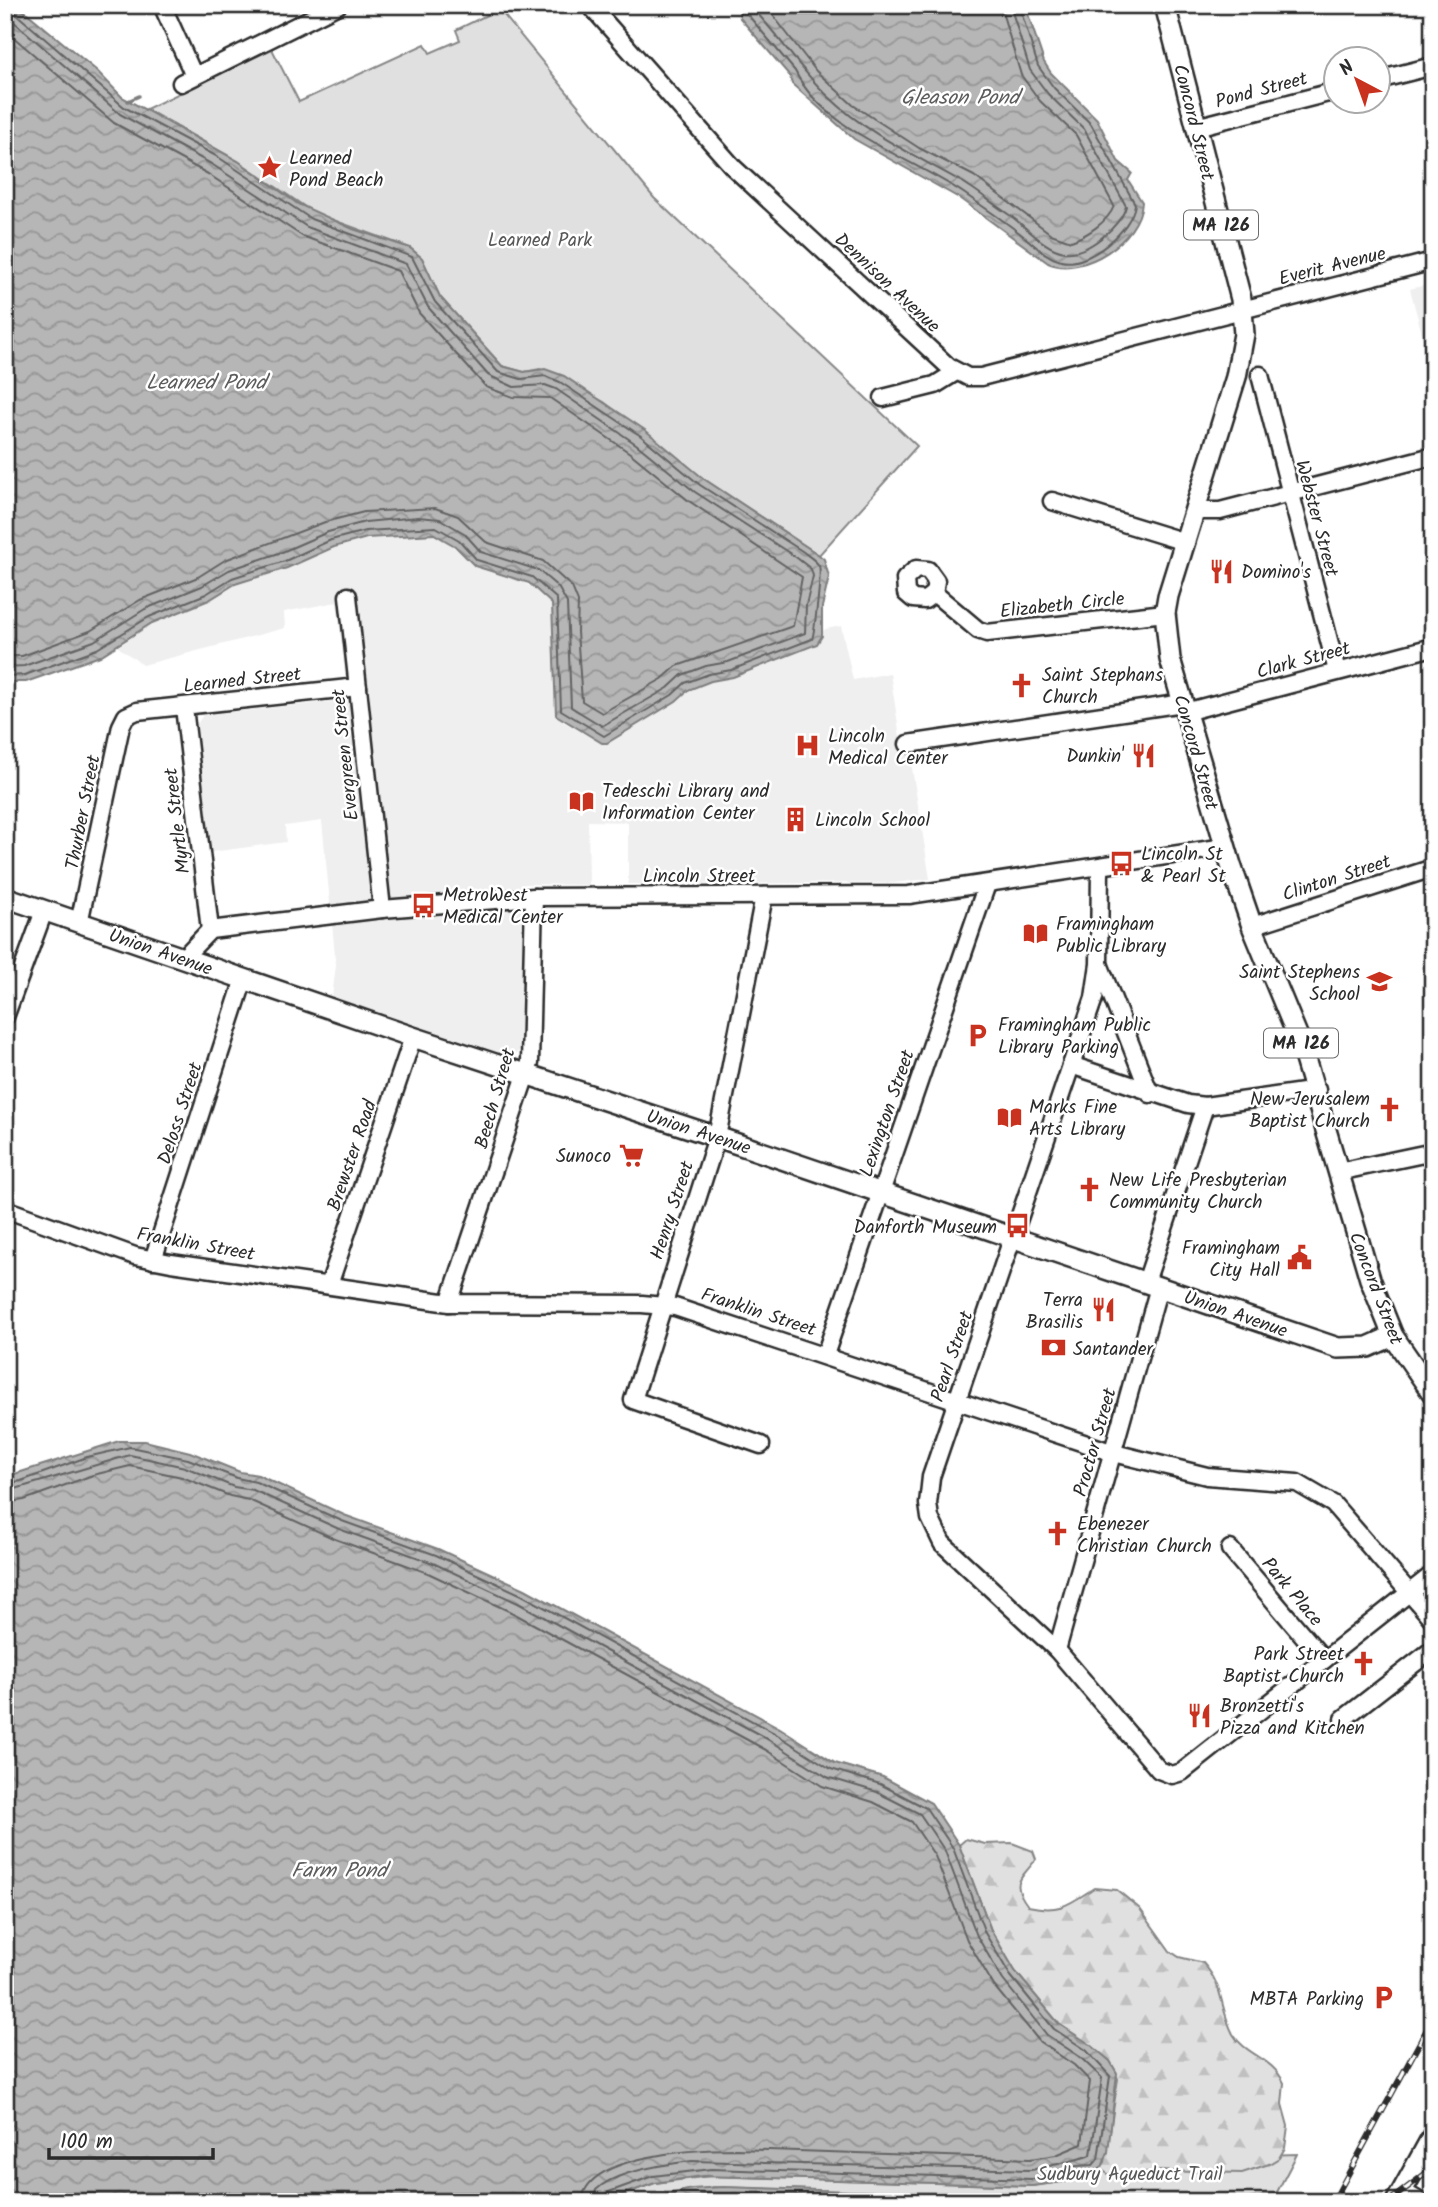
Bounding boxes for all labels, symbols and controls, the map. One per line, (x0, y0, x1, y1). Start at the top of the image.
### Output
north arrow (1322, 46, 1392, 116)
text: N (1333, 53, 1362, 84)
street label: Concord Street (1164, 61, 1222, 184)
street label: Pond Street (1212, 64, 1312, 118)
water label: Gleason Pond (901, 82, 1023, 115)
place label: Learned Pond Beach (289, 144, 383, 196)
place icon: Learned Pond Beach (255, 154, 283, 182)
road number: MA 126 (1184, 210, 1258, 240)
park label: Learned Park (488, 226, 592, 256)
street label: Dennison Avenue (827, 226, 947, 341)
street label: Everit Avenue (1276, 239, 1390, 295)
water label: Learned Pond (146, 367, 270, 400)
street label: Webster Street (1286, 457, 1346, 581)
restaurant icon: Domino's (1207, 557, 1235, 585)
place label: Domino's (1241, 558, 1311, 588)
street label: Elizabeth Circle (998, 584, 1126, 627)
street label: Clark Street (1253, 634, 1354, 688)
street label: Learned Street (182, 660, 303, 702)
place label: Saint Stephans Church (1042, 661, 1163, 713)
church icon: Saint Stephans Church (1008, 671, 1036, 699)
street label: Evergreen Street (324, 687, 368, 822)
street label: Concord Street (1164, 691, 1226, 814)
place label: Lincoln Medical Center (828, 722, 949, 774)
hospital icon: Lincoln Medical Center (794, 732, 822, 760)
restaurant icon: Dunkin' (1130, 741, 1158, 769)
place label: Dunkin' (1066, 742, 1124, 772)
street label: Thurber Street (58, 752, 110, 872)
street label: Myrtle Street (157, 765, 199, 875)
place label: Tedeschi Library and Information Center (602, 777, 770, 829)
library icon: Tedeschi Library and Information Center (568, 787, 596, 815)
building icon: Lincoln School (781, 805, 809, 833)
place label: Lincoln School (815, 806, 930, 836)
place label: Lincoln St & Pearl St (1141, 840, 1226, 892)
street label: Clinton Street (1278, 847, 1395, 911)
bus stop icon: Lincoln St & Pearl St (1107, 850, 1135, 878)
street label: Lincoln Street (643, 862, 756, 892)
place label: MetroWest Medical Center (443, 881, 564, 933)
bus stop icon: MetroWest Medical Center (409, 891, 437, 919)
place label: Framingham Public Library (1056, 910, 1167, 962)
library icon: Framingham Public Library (1022, 920, 1050, 948)
street label: Union Avenue (104, 921, 217, 985)
place label: Saint Stephens School (1239, 958, 1360, 1010)
school or university icon: Saint Stephens School (1366, 968, 1394, 996)
place label: Framingham Public Library Parking (998, 1011, 1151, 1063)
parking icon: Framingham Public Library Parking (964, 1021, 992, 1049)
road number: MA 126 (1264, 1028, 1338, 1058)
street label: Beech Street (467, 1044, 525, 1153)
street label: Lexington Street (852, 1045, 924, 1181)
street label: Deloss Street (150, 1058, 212, 1169)
place label: New Jerusalem Baptist Church (1249, 1085, 1370, 1137)
place label: Marks Fine Arts Library (1029, 1093, 1126, 1145)
church icon: New Jerusalem Baptist Church (1376, 1095, 1404, 1123)
street label: Brewster Road (320, 1096, 386, 1215)
street label: Union Avenue (642, 1102, 755, 1164)
library icon: Marks Fine Arts Library (995, 1103, 1023, 1131)
supermarket icon: Sunoco (617, 1141, 645, 1169)
place label: Sunoco (556, 1142, 611, 1172)
street label: Henry Street (643, 1157, 703, 1264)
place label: New Life Presbyterian Community Church (1109, 1166, 1287, 1218)
church icon: New Life Presbyterian Community Church (1075, 1176, 1103, 1204)
bus stop icon: Danforth Museum (1003, 1212, 1031, 1240)
place label: Danforth Museum (853, 1213, 997, 1243)
street label: Franklin Street (134, 1220, 258, 1270)
street label: Concord Street (1340, 1228, 1411, 1350)
place label: Framingham City Hall (1182, 1234, 1280, 1286)
public building icon: Framingham City Hall (1286, 1244, 1314, 1272)
street label: Franklin Street (697, 1280, 820, 1346)
street label: Union Avenue (1179, 1283, 1292, 1347)
place label: Terra Brasilis (1026, 1286, 1083, 1338)
restaurant icon: Terra Brasilis (1089, 1296, 1117, 1324)
street label: Pearl Street (923, 1306, 983, 1406)
bank icon: Santander (1039, 1334, 1067, 1362)
place label: Santander (1073, 1335, 1155, 1365)
street label: Proctor Street (1066, 1384, 1126, 1500)
place label: Ebenezer Christian Church (1077, 1510, 1212, 1562)
church icon: Ebenezer Christian Church (1043, 1520, 1071, 1548)
street label: Park Place (1253, 1551, 1330, 1634)
place label: Park Street Baptist Church (1223, 1640, 1345, 1692)
church icon: Park Street Baptist Church (1350, 1650, 1378, 1678)
place label: Bronzetti's Pizza and Kitchen (1220, 1692, 1365, 1744)
restaurant icon: Bronzetti's Pizza and Kitchen (1186, 1702, 1214, 1730)
water label: Farm Pond (291, 1855, 391, 1888)
parking icon: MBTA Parking (1370, 1984, 1398, 2012)
place label: MBTA Parking (1249, 1985, 1364, 2015)
scale bar (49, 2116, 214, 2160)
text: 100 m (60, 2126, 113, 2159)
park label: Sudbury Aqueduct Trail (1037, 2160, 1223, 2190)

